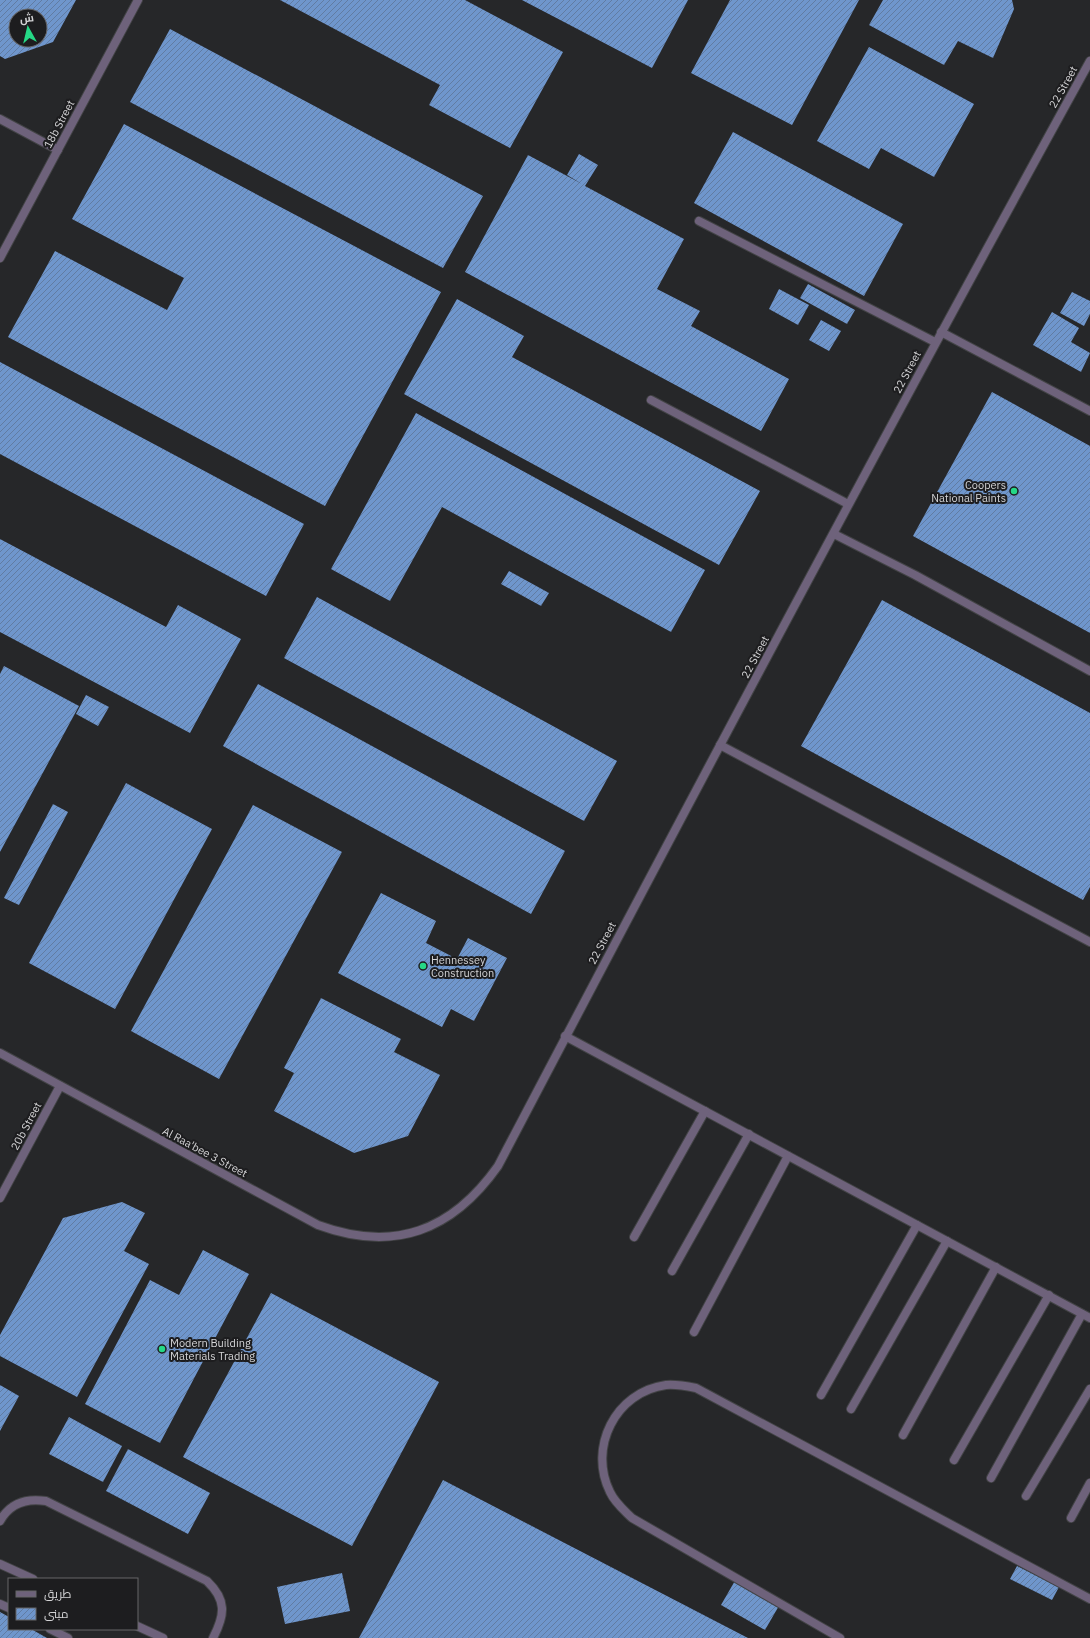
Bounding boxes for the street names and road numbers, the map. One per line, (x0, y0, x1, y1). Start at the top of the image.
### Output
street label: 22 Street (1046, 63, 1080, 110)
street label: 18b Street (41, 97, 78, 150)
street label: 22 Street (890, 348, 924, 396)
street label: 22 Street (738, 633, 772, 681)
street label: 22 Street (585, 919, 619, 967)
street label: 20b Street (8, 1099, 45, 1152)
street label: Al Raa'bee 3 Street (160, 1124, 250, 1180)

